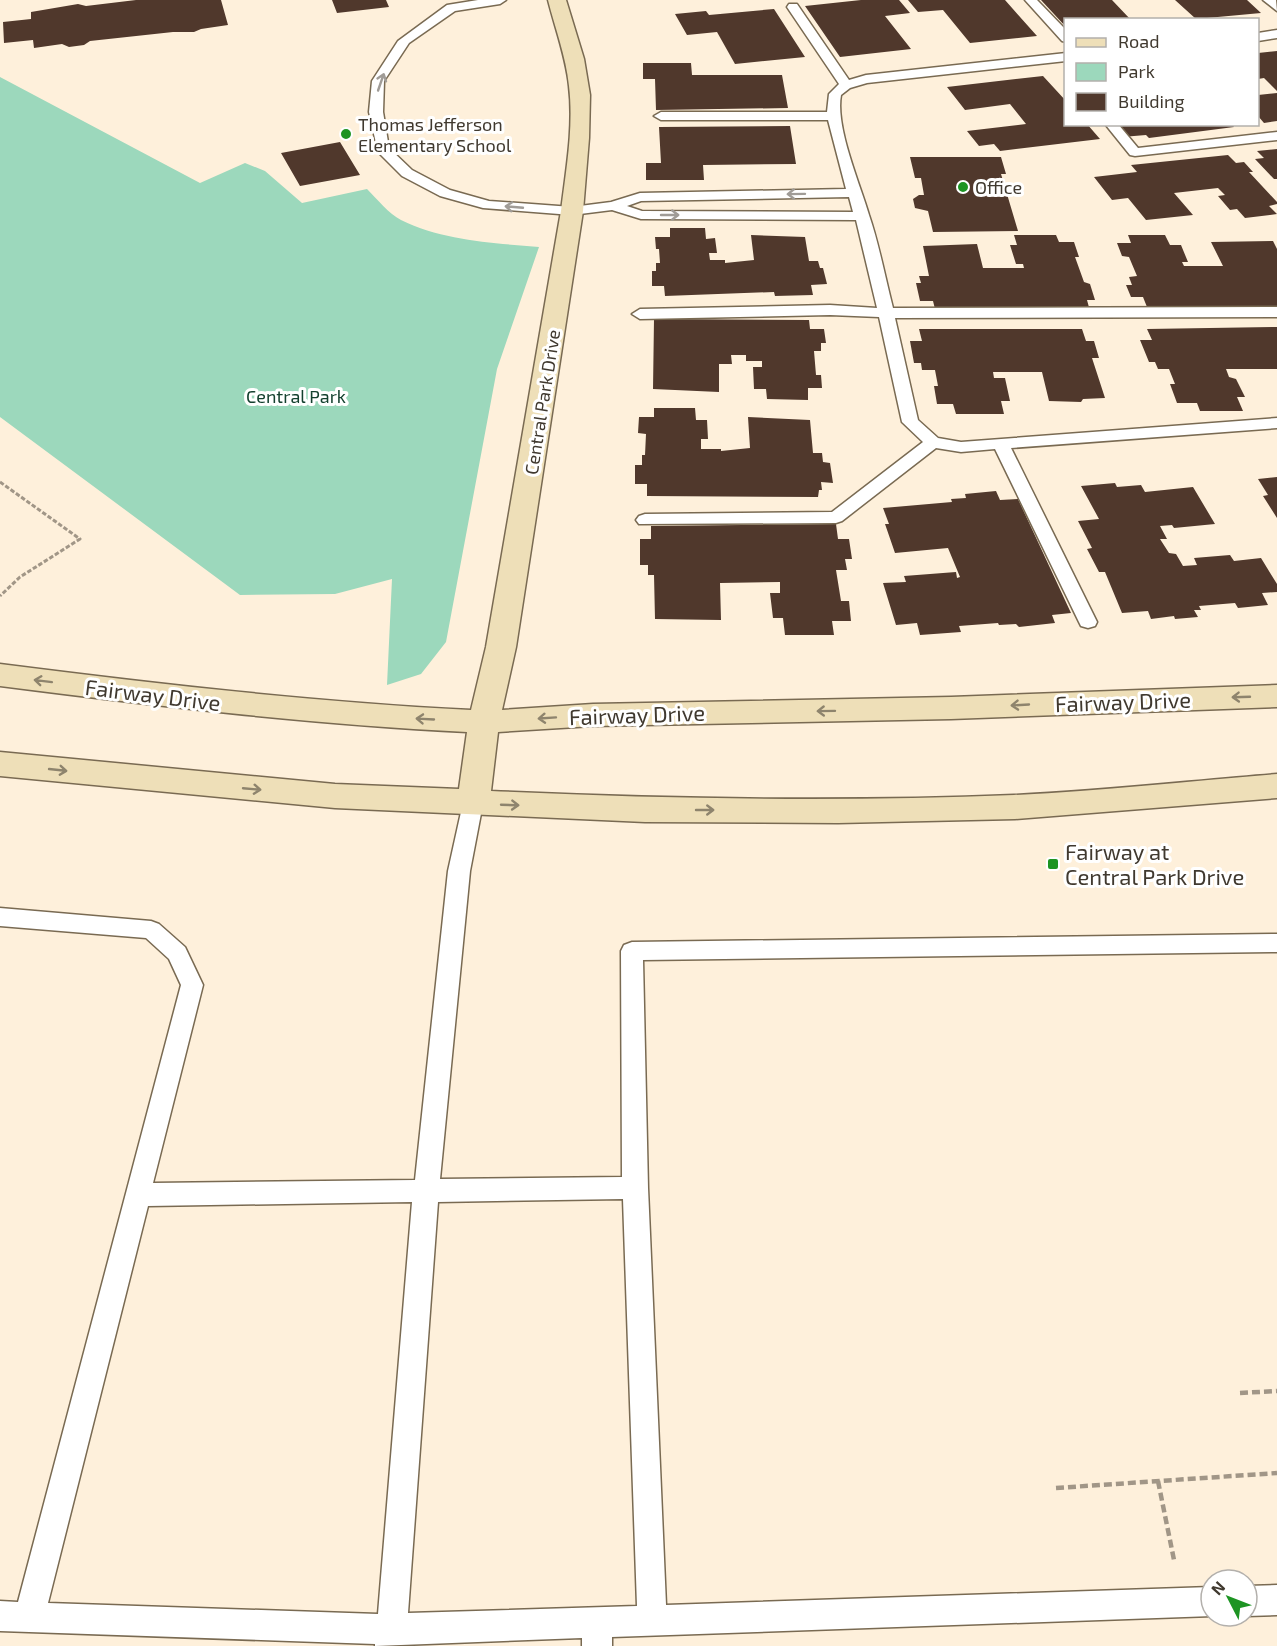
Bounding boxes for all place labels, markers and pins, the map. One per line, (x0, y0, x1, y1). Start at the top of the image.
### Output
place label: Thomas Jefferson Elementary School (358, 113, 512, 156)
marker: Thomas Jefferson Elementary School (339, 127, 353, 141)
place label: Office (975, 176, 1022, 198)
marker: Office (956, 180, 970, 194)
place label: Fairway at Central Park Drive (1065, 838, 1244, 889)
marker: Fairway at Central Park Drive (1046, 857, 1060, 871)

